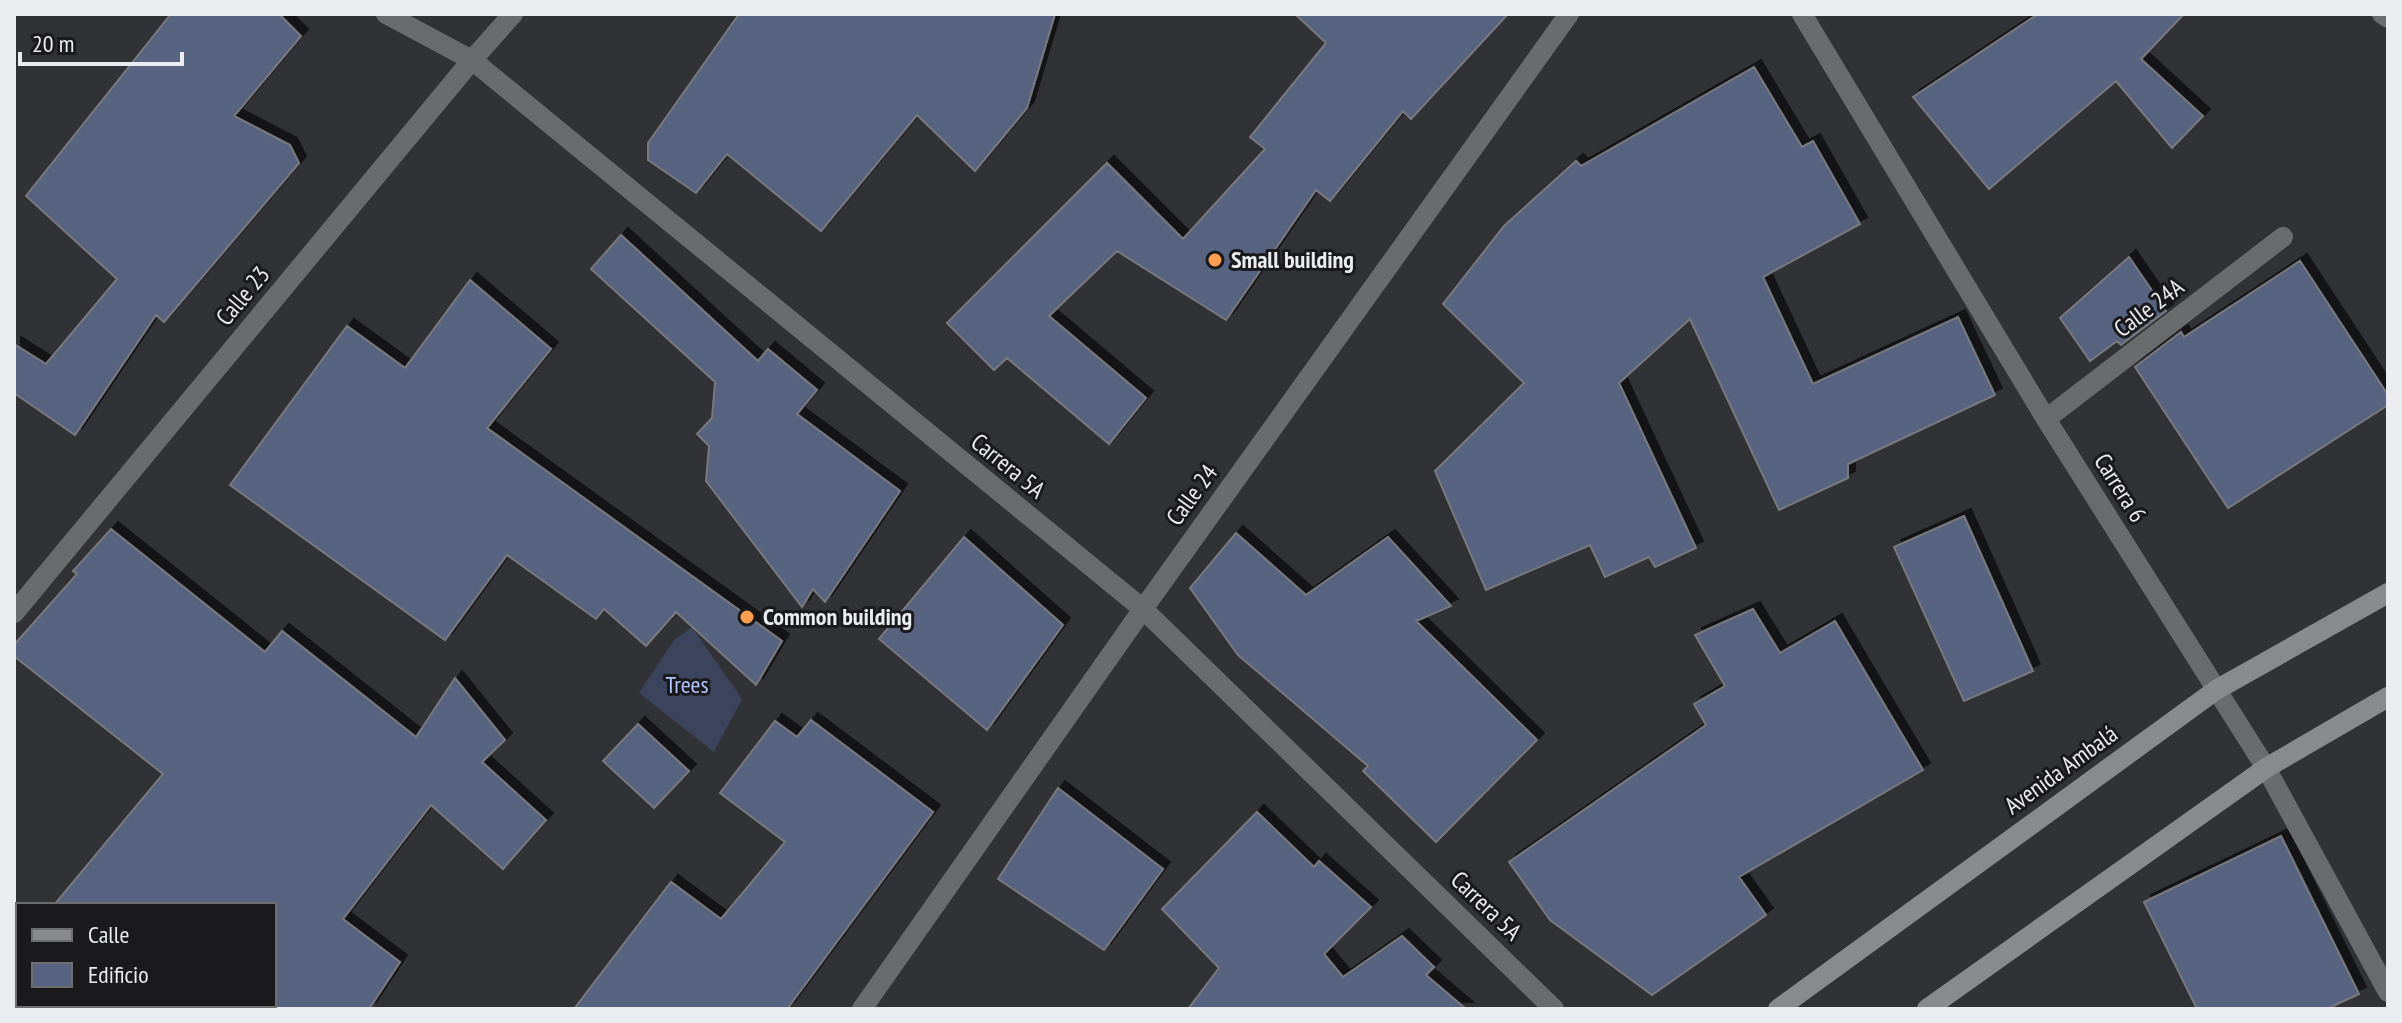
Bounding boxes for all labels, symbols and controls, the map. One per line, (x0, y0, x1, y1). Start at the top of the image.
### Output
scale bar (20, 16, 182, 66)
text: 20 m (32, 28, 74, 59)
place label: Small building (1231, 244, 1354, 275)
marker: Small building (1206, 251, 1224, 269)
street label: Calle 23 (209, 260, 276, 332)
street label: Calle 24A (2108, 271, 2190, 344)
street label: Carrera 5A (965, 426, 1052, 505)
street label: Carrera 6 (2087, 448, 2154, 528)
street label: Calle 24 (1159, 458, 1224, 531)
place label: Common building (763, 601, 912, 632)
marker: Common building (738, 608, 756, 626)
park label: Trees (665, 669, 709, 700)
street label: Avenida Ambalá (1998, 718, 2123, 821)
street label: Carrera 5A (1444, 864, 1529, 947)
legend (16, 903, 276, 1007)
text: Calle (88, 919, 129, 950)
text: Edificio (88, 959, 149, 990)

